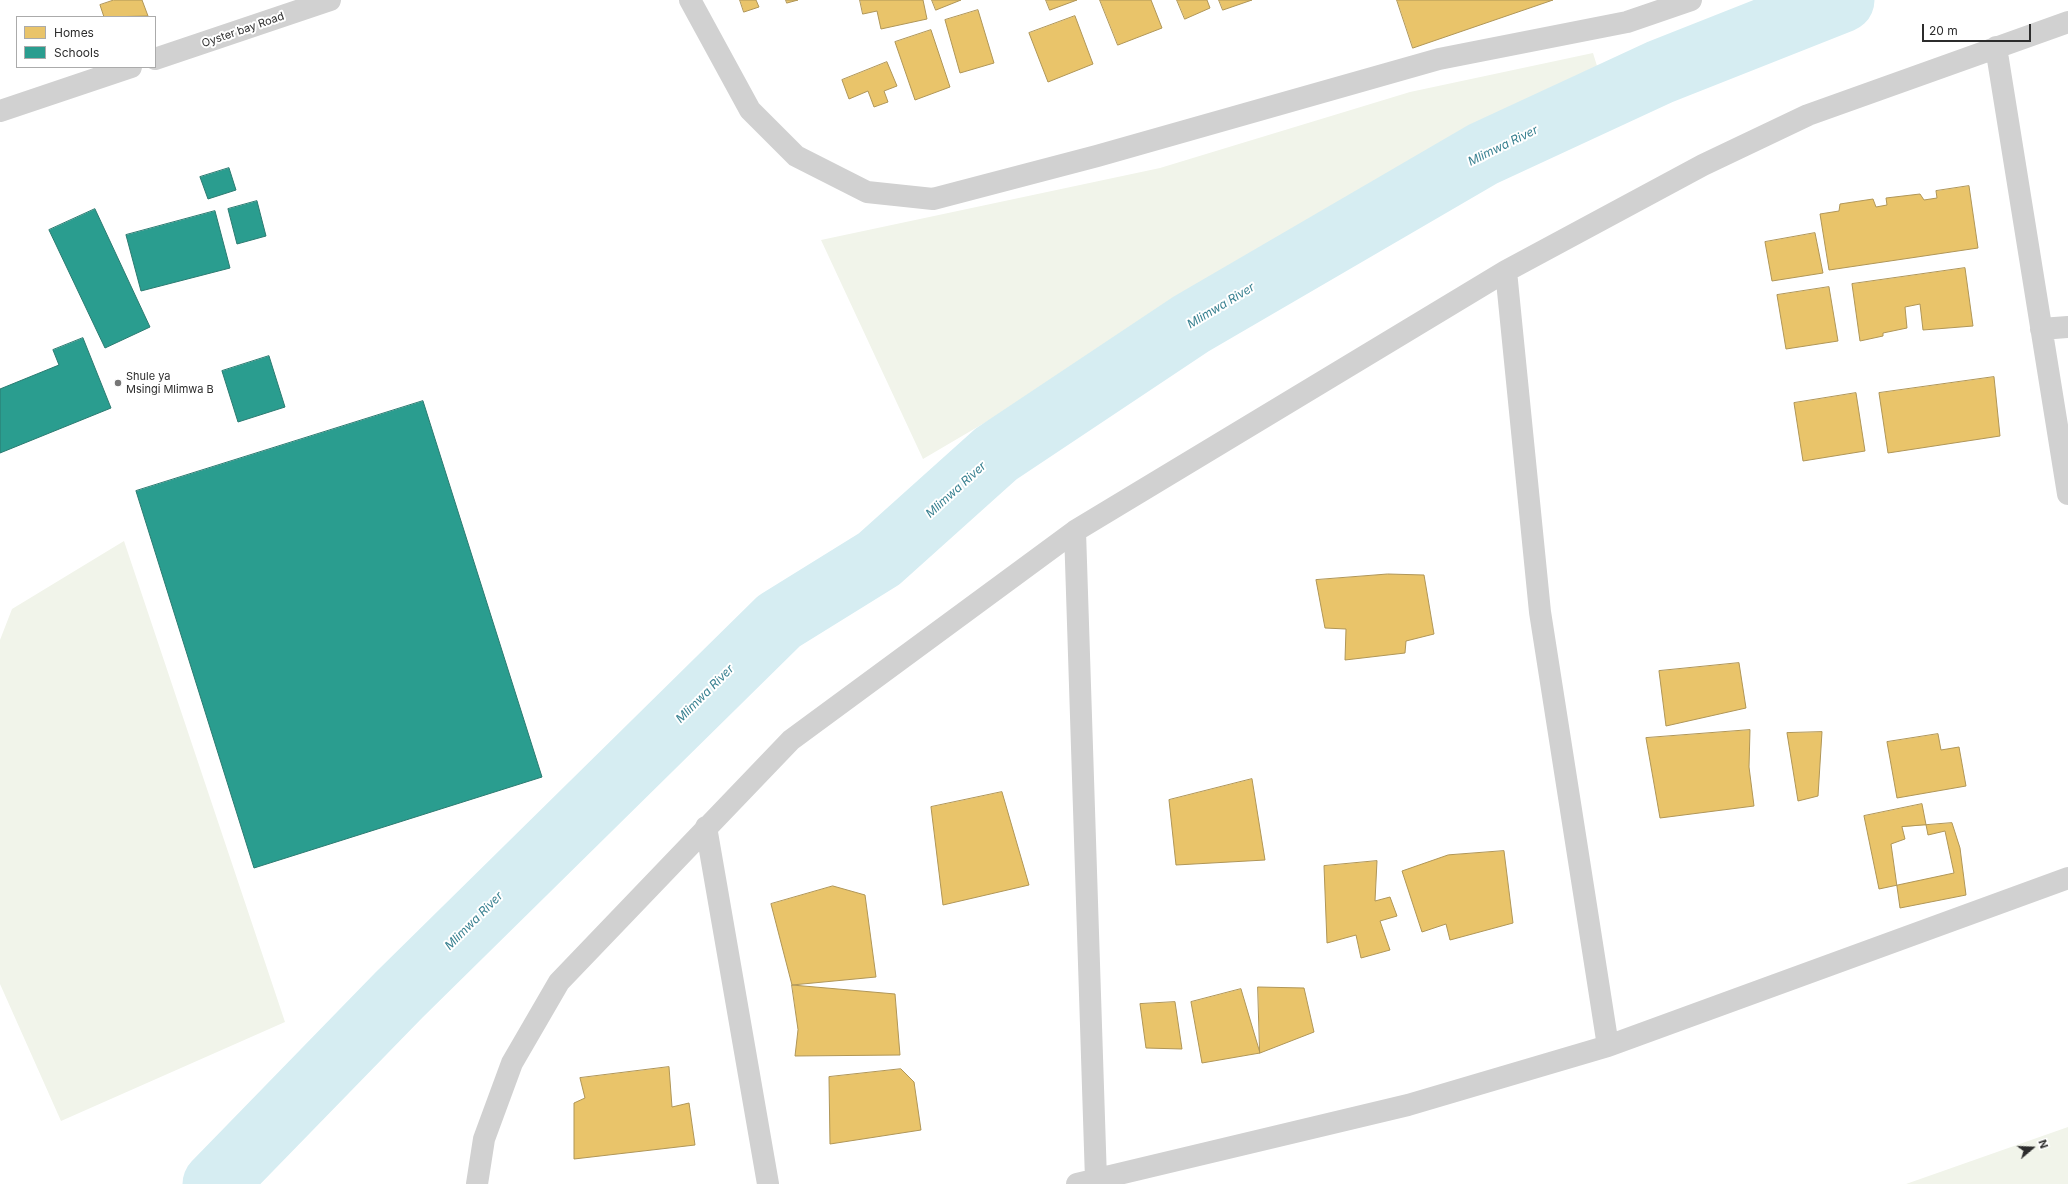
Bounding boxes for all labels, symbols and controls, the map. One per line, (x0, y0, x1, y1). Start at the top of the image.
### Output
street label: Oyster bay Road (200, 10, 286, 50)
legend (16, 16, 156, 68)
scale bar (1924, 16, 2033, 42)
text: 20 m (1929, 23, 1958, 38)
text: Homes (54, 25, 94, 40)
text: Schools (54, 45, 99, 60)
water label: Mlimwa River (1466, 123, 1540, 169)
water label: Mlimwa River (1185, 280, 1257, 332)
place label: Shule ya Msingi Mlimwa B (126, 370, 214, 396)
marker: Shule ya Msingi Mlimwa B (113, 378, 123, 388)
water label: Mlimwa River (923, 459, 989, 521)
water label: Mlimwa River (673, 662, 737, 726)
water label: Mlimwa River (442, 889, 506, 953)
north arrow (2012, 1128, 2052, 1168)
text: N (2035, 1138, 2051, 1150)

